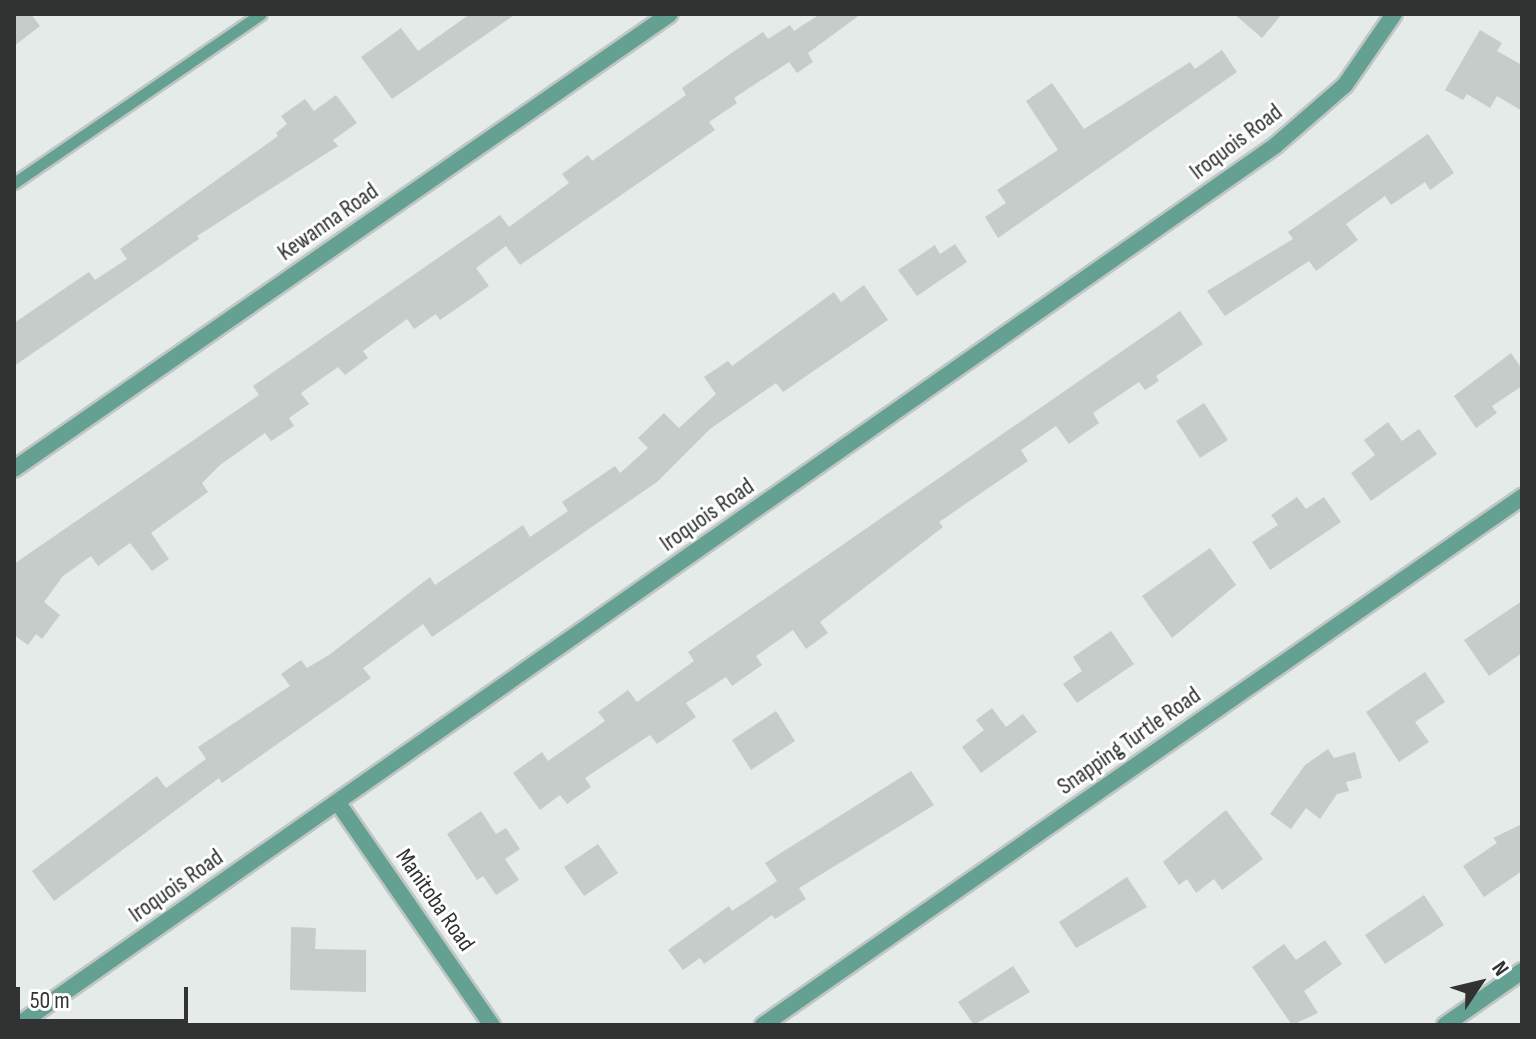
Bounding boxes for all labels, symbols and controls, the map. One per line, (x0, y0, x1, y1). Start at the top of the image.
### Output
street label: Iroquois Road (1184, 98, 1288, 186)
street label: Kewanna Road (272, 177, 384, 267)
street label: Iroquois Road (654, 472, 760, 558)
street label: Snapping Turtle Road (1052, 681, 1206, 801)
street label: Iroquois Road (123, 843, 229, 929)
street label: Manitoba Road (389, 843, 481, 957)
north arrow (1440, 943, 1520, 1023)
text: N (1486, 956, 1514, 982)
scale bar (20, 971, 192, 1021)
text: 50 m (30, 986, 70, 1015)

